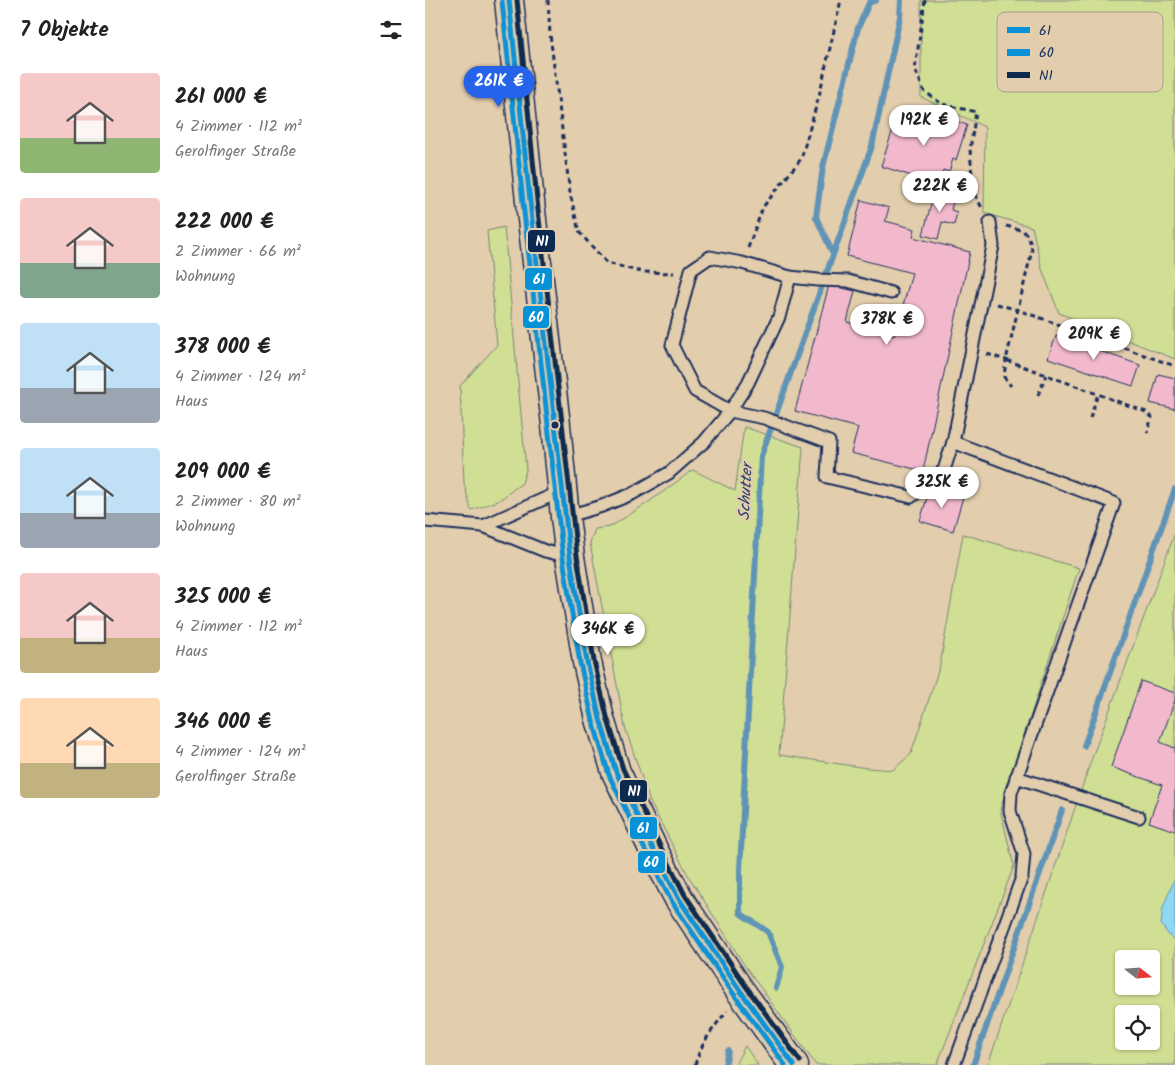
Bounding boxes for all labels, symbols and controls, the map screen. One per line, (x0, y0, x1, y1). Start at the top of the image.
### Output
legend (997, 12, 1163, 92)
text: 7 Objekte (20, 14, 109, 47)
icon: filters (377, 16, 405, 44)
text: 61 (1039, 20, 1051, 42)
text: 60 (1039, 42, 1054, 64)
text: N1 (1039, 65, 1053, 87)
pin: 261K € (458, 66, 540, 108)
text: 261K € (475, 69, 523, 94)
text: 261 000 € (175, 81, 267, 114)
icon: home (60, 93, 120, 153)
pin: 192K € (883, 104, 965, 147)
text: 192K € (900, 108, 948, 133)
text: 4 Zimmer · 112 m² (175, 114, 302, 139)
text: Gerolfinger Straße (175, 139, 296, 164)
pin: 222K € (899, 170, 981, 213)
text: 222K € (913, 174, 967, 199)
text: 222 000 € (175, 206, 274, 239)
icon: home (60, 218, 120, 278)
line badge: N1 (527, 229, 556, 253)
text: N1 (535, 231, 549, 253)
text: 2 Zimmer · 66 m² (175, 239, 301, 264)
text: Wohnung (175, 264, 236, 289)
line badge: 61 (524, 267, 553, 291)
text: 61 (533, 269, 546, 291)
pin: 378K € (846, 304, 928, 346)
line badge: 60 (522, 305, 550, 329)
text: 60 (529, 307, 544, 329)
text: 378K € (861, 307, 913, 332)
pin: 209K € (1053, 318, 1135, 361)
text: 209K € (1068, 322, 1120, 347)
text: 378 000 € (175, 331, 271, 364)
icon: home (60, 343, 120, 403)
text: 4 Zimmer · 124 m² (175, 364, 306, 389)
text: Haus (175, 389, 208, 414)
unlabelled marker (550, 420, 560, 430)
text: 209 000 € (175, 456, 270, 489)
water label: Schutter (732, 459, 760, 521)
pin: 325K € (901, 466, 983, 509)
icon: home (60, 468, 120, 528)
text: 325K € (916, 470, 968, 495)
text: 2 Zimmer · 80 m² (175, 489, 301, 514)
text: Wohnung (175, 514, 236, 539)
text: 325 000 € (175, 581, 271, 614)
icon: home (60, 593, 120, 653)
text: 4 Zimmer · 112 m² (175, 614, 302, 639)
pin: 346K € (567, 614, 649, 656)
text: 346K € (582, 617, 634, 642)
text: Haus (175, 639, 208, 664)
text: 346 000 € (175, 706, 271, 739)
icon: home (60, 718, 120, 778)
text: 4 Zimmer · 124 m² (175, 739, 306, 764)
text: Gerolfinger Straße (175, 764, 296, 789)
line badge: N1 (619, 779, 648, 803)
text: N1 (627, 781, 641, 803)
line badge: 61 (629, 816, 658, 840)
text: 61 (637, 818, 650, 840)
line badge: 60 (637, 850, 666, 874)
text: 60 (644, 852, 659, 874)
north arrow (1115, 950, 1160, 995)
map controls (1115, 950, 1160, 1050)
button: locate (1115, 1005, 1160, 1050)

